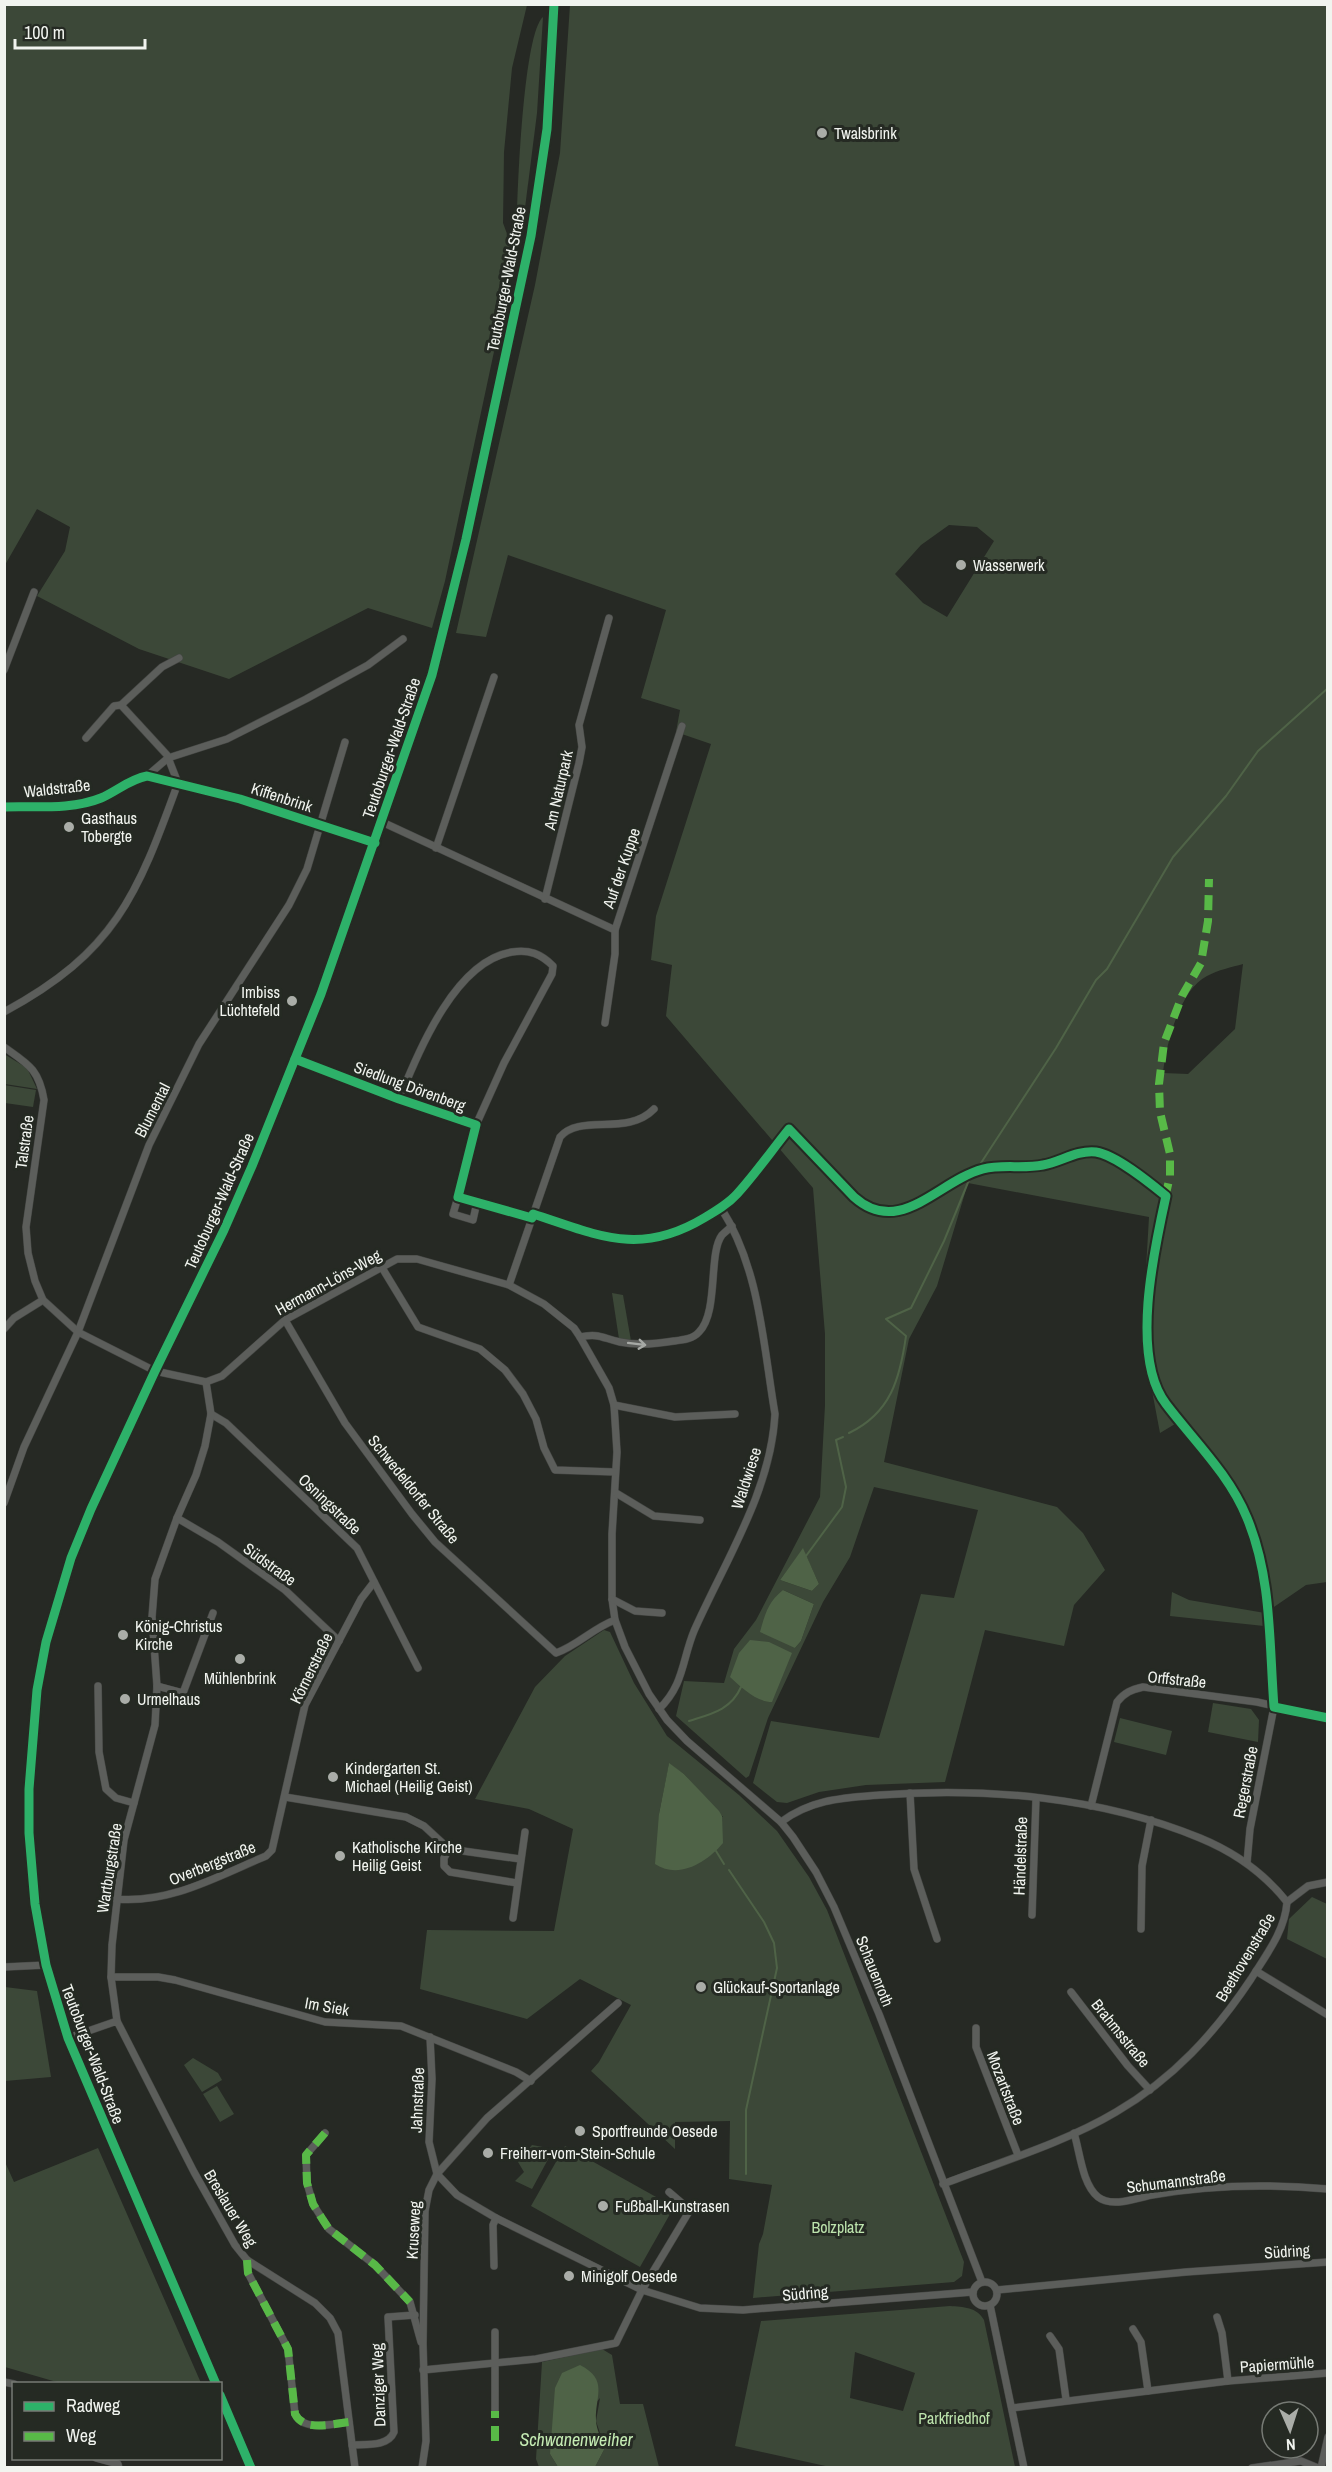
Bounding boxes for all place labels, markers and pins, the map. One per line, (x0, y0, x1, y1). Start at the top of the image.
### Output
place label: Twalsbrink (834, 122, 897, 144)
marker: Twalsbrink (815, 126, 829, 140)
place label: Wasserwerk (973, 554, 1045, 576)
marker: Wasserwerk (954, 558, 968, 572)
place label: Gasthaus Tobergte (81, 807, 137, 847)
marker: Gasthaus Tobergte (62, 820, 76, 834)
place label: Imbiss Lüchtefeld (219, 981, 280, 1021)
marker: Imbiss Lüchtefeld (285, 994, 299, 1008)
place label: König-Christus Kirche (135, 1615, 223, 1655)
marker: König-Christus Kirche (116, 1628, 130, 1642)
marker: Mühlenbrink (233, 1652, 247, 1666)
place label: Mühlenbrink (204, 1667, 277, 1689)
place label: Urmelhaus (137, 1688, 200, 1710)
marker: Urmelhaus (118, 1692, 132, 1706)
place label: Kindergarten St. Michael (Heilig Geist) (345, 1757, 473, 1797)
marker: Kindergarten St. Michael (Heilig Geist) (326, 1770, 340, 1784)
place label: Katholische Kirche Heilig Geist (352, 1836, 462, 1876)
marker: Katholische Kirche Heilig Geist (333, 1849, 347, 1863)
place label: Glückauf-Sportanlage (713, 1976, 840, 1998)
marker: Glückauf-Sportanlage (694, 1980, 708, 1994)
place label: Sportfreunde Oesede (592, 2120, 717, 2142)
marker: Sportfreunde Oesede (573, 2124, 587, 2138)
place label: Freiherr-vom-Stein-Schule (500, 2142, 655, 2164)
marker: Freiherr-vom-Stein-Schule (481, 2146, 495, 2160)
place label: Fußball-Kunstrasen (615, 2195, 729, 2217)
marker: Fußball-Kunstrasen (596, 2199, 610, 2213)
place label: Minigolf Oesede (581, 2265, 677, 2287)
marker: Minigolf Oesede (562, 2269, 576, 2283)

